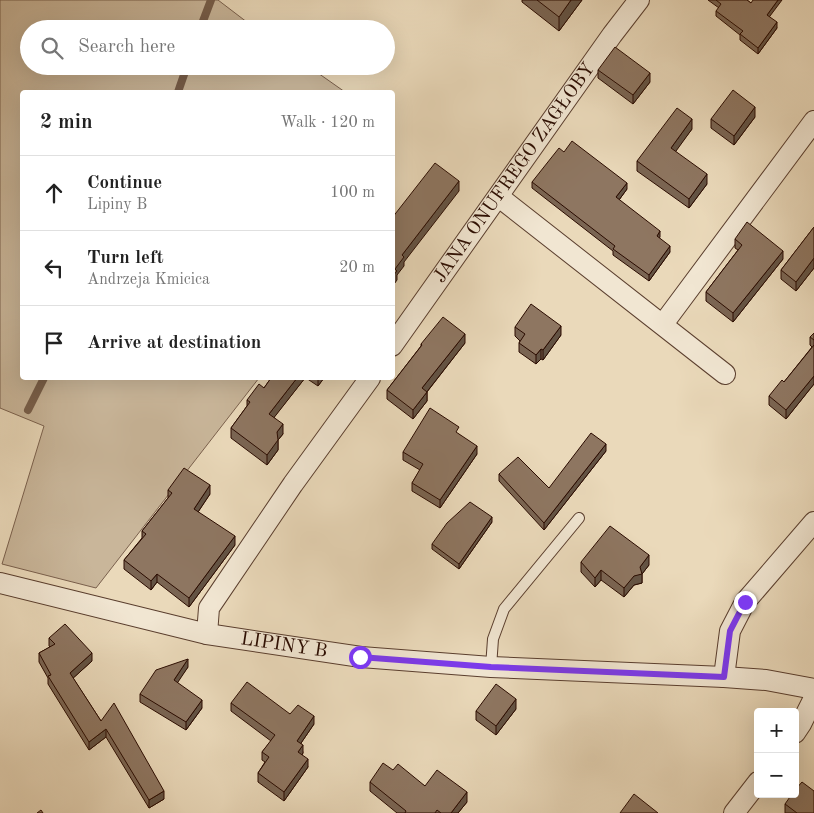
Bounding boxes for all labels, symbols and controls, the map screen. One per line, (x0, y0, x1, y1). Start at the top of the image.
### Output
search box (20, 20, 395, 75)
icon: search (38, 34, 66, 62)
text: Search here (78, 38, 175, 57)
street label: JANA ONUFREGO ZAGŁOBY (430, 59, 599, 286)
text: 2 min (40, 112, 93, 133)
text: Walk · 120 m (280, 115, 375, 131)
text: Continue (87, 174, 162, 193)
icon: ahead (40, 179, 68, 207)
text: 100 m (330, 185, 375, 201)
text: Lipiny B (87, 197, 147, 213)
text: Turn left (87, 249, 164, 268)
icon: left (40, 254, 68, 282)
text: 20 m (339, 260, 375, 276)
text: Andrzeja Kmicica (87, 272, 210, 288)
icon: arrive (40, 329, 68, 357)
text: Arrive at destination (87, 334, 261, 353)
route end (734, 591, 757, 614)
street label: LIPINY B (239, 630, 329, 661)
route start (349, 646, 372, 669)
map controls (754, 708, 799, 798)
button: + (754, 708, 799, 753)
button: − (754, 753, 799, 798)

